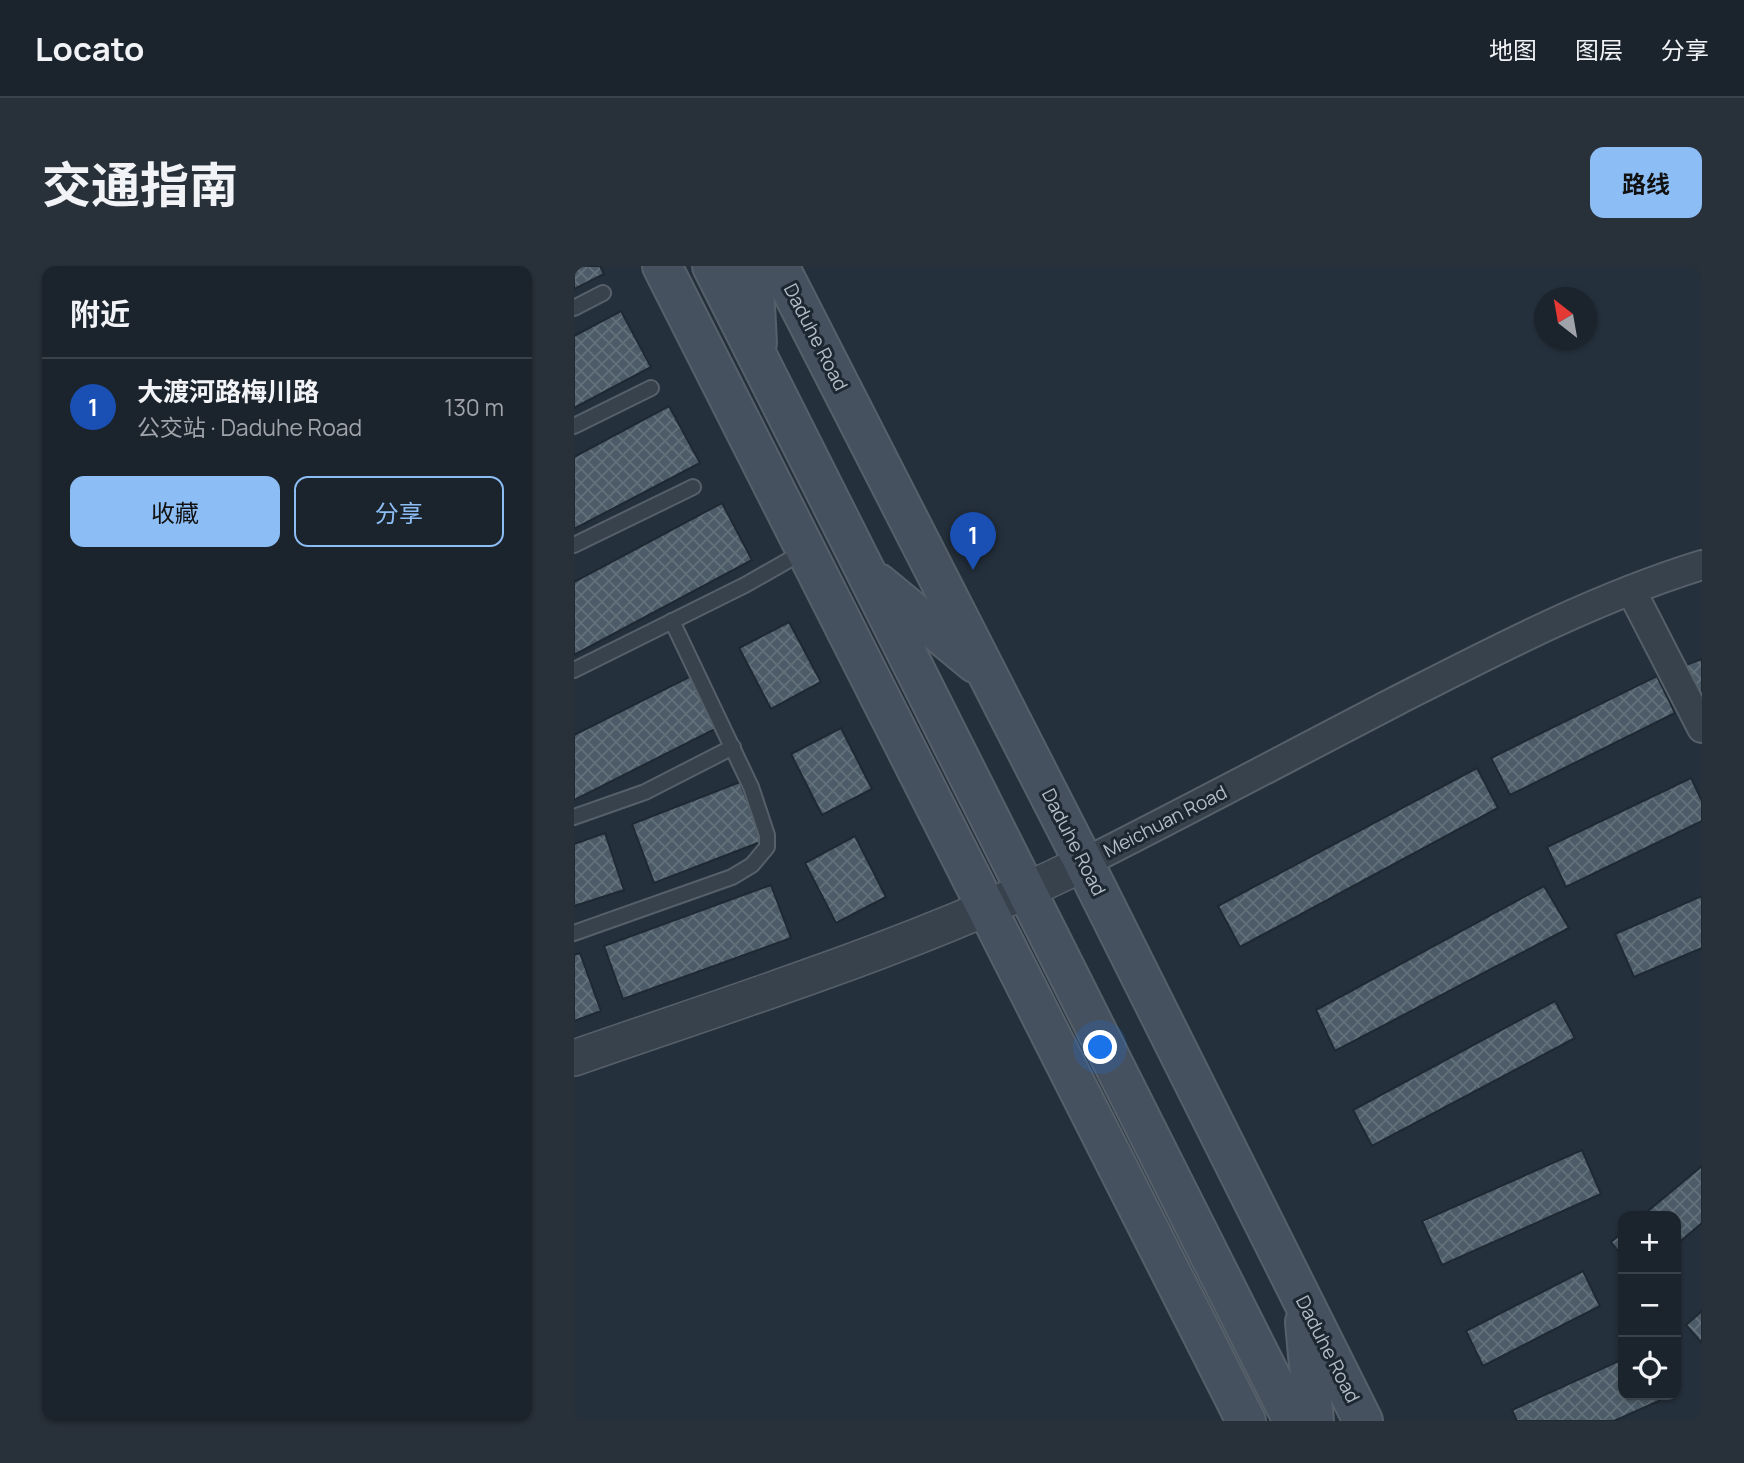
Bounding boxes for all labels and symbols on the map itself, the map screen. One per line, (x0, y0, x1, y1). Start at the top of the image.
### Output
street label: Daduhe Road (778, 279, 854, 395)
north arrow (1534, 287, 1597, 350)
pin: 1 (950, 512, 996, 570)
street label: Meichuan Road (1099, 779, 1231, 863)
street label: Daduhe Road (1036, 784, 1112, 900)
your location (1083, 1030, 1117, 1064)
street label: Daduhe Road (1290, 1291, 1366, 1407)

